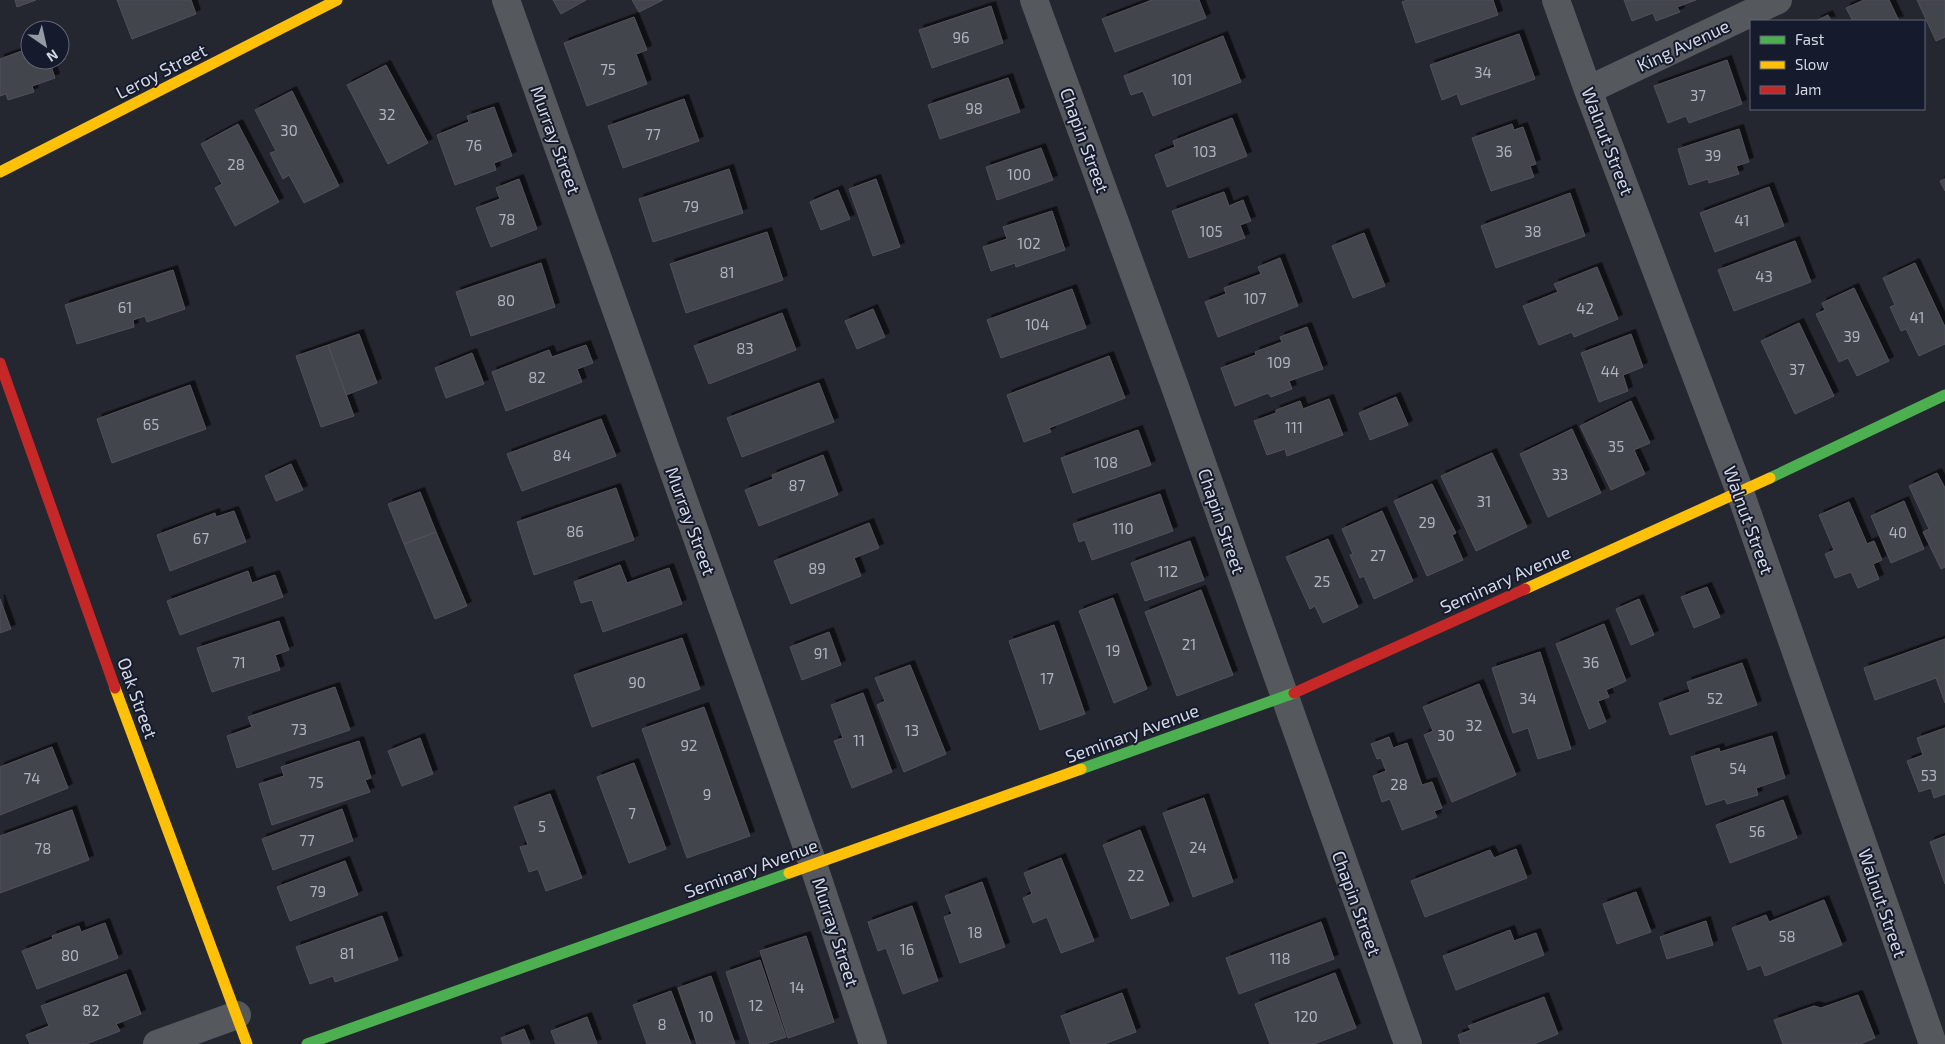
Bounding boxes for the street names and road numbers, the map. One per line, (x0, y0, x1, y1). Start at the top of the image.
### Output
street label: King Avenue (1633, 14, 1733, 76)
street label: Leroy Street (112, 39, 210, 103)
street label: Murray Street (526, 83, 586, 197)
street label: Walnut Street (1577, 84, 1639, 198)
street label: Chapin Street (1056, 85, 1114, 196)
street label: Walnut Street (1719, 463, 1779, 577)
street label: Murray Street (661, 464, 721, 578)
street label: Chapin Street (1194, 465, 1250, 577)
street label: Seminary Avenue (1436, 540, 1574, 618)
street label: Oak Street (113, 654, 163, 742)
street label: Seminary Avenue (1062, 699, 1202, 767)
street label: Seminary Avenue (681, 834, 821, 902)
street label: Walnut Street (1854, 846, 1912, 960)
street label: Chapin Street (1328, 848, 1386, 959)
street label: Murray Street (808, 875, 864, 990)

